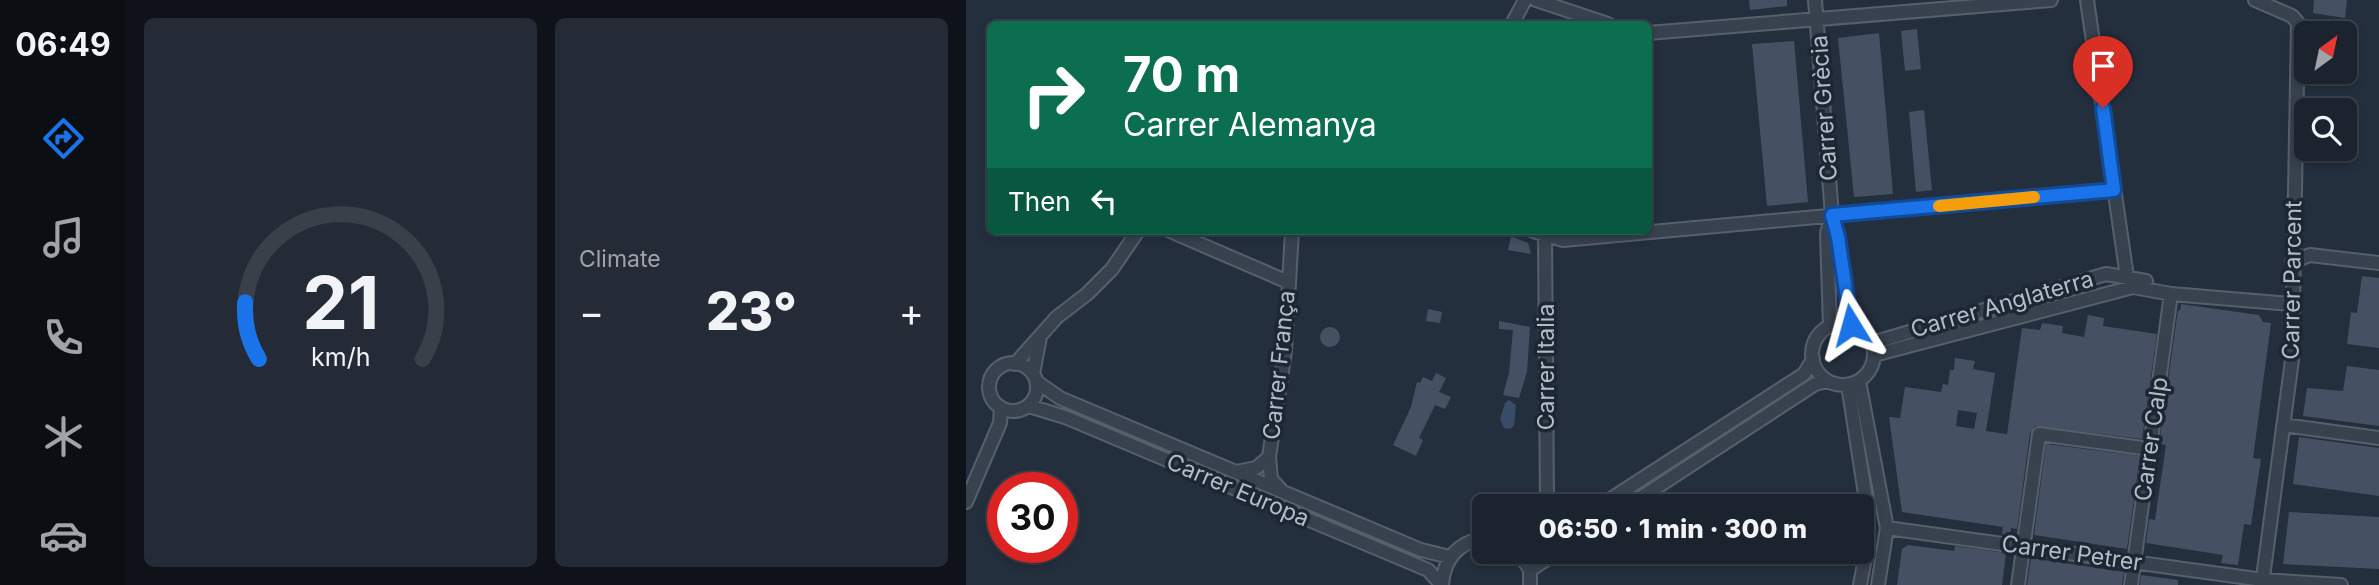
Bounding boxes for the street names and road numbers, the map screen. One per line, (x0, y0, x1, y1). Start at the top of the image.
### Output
street label: Carrer Grècia (1805, 34, 1843, 182)
street label: Carrer Parcent (2277, 200, 2307, 360)
street label: Carrer Anglaterra (1907, 265, 2097, 343)
street label: Carrer França (1257, 289, 1301, 441)
street label: Carrer Italia (1532, 304, 1560, 430)
street label: Carrer Calp (2128, 375, 2174, 503)
street label: Carrer Europa (1162, 447, 1314, 533)
street label: Carrer Petrer (2000, 529, 2144, 577)

